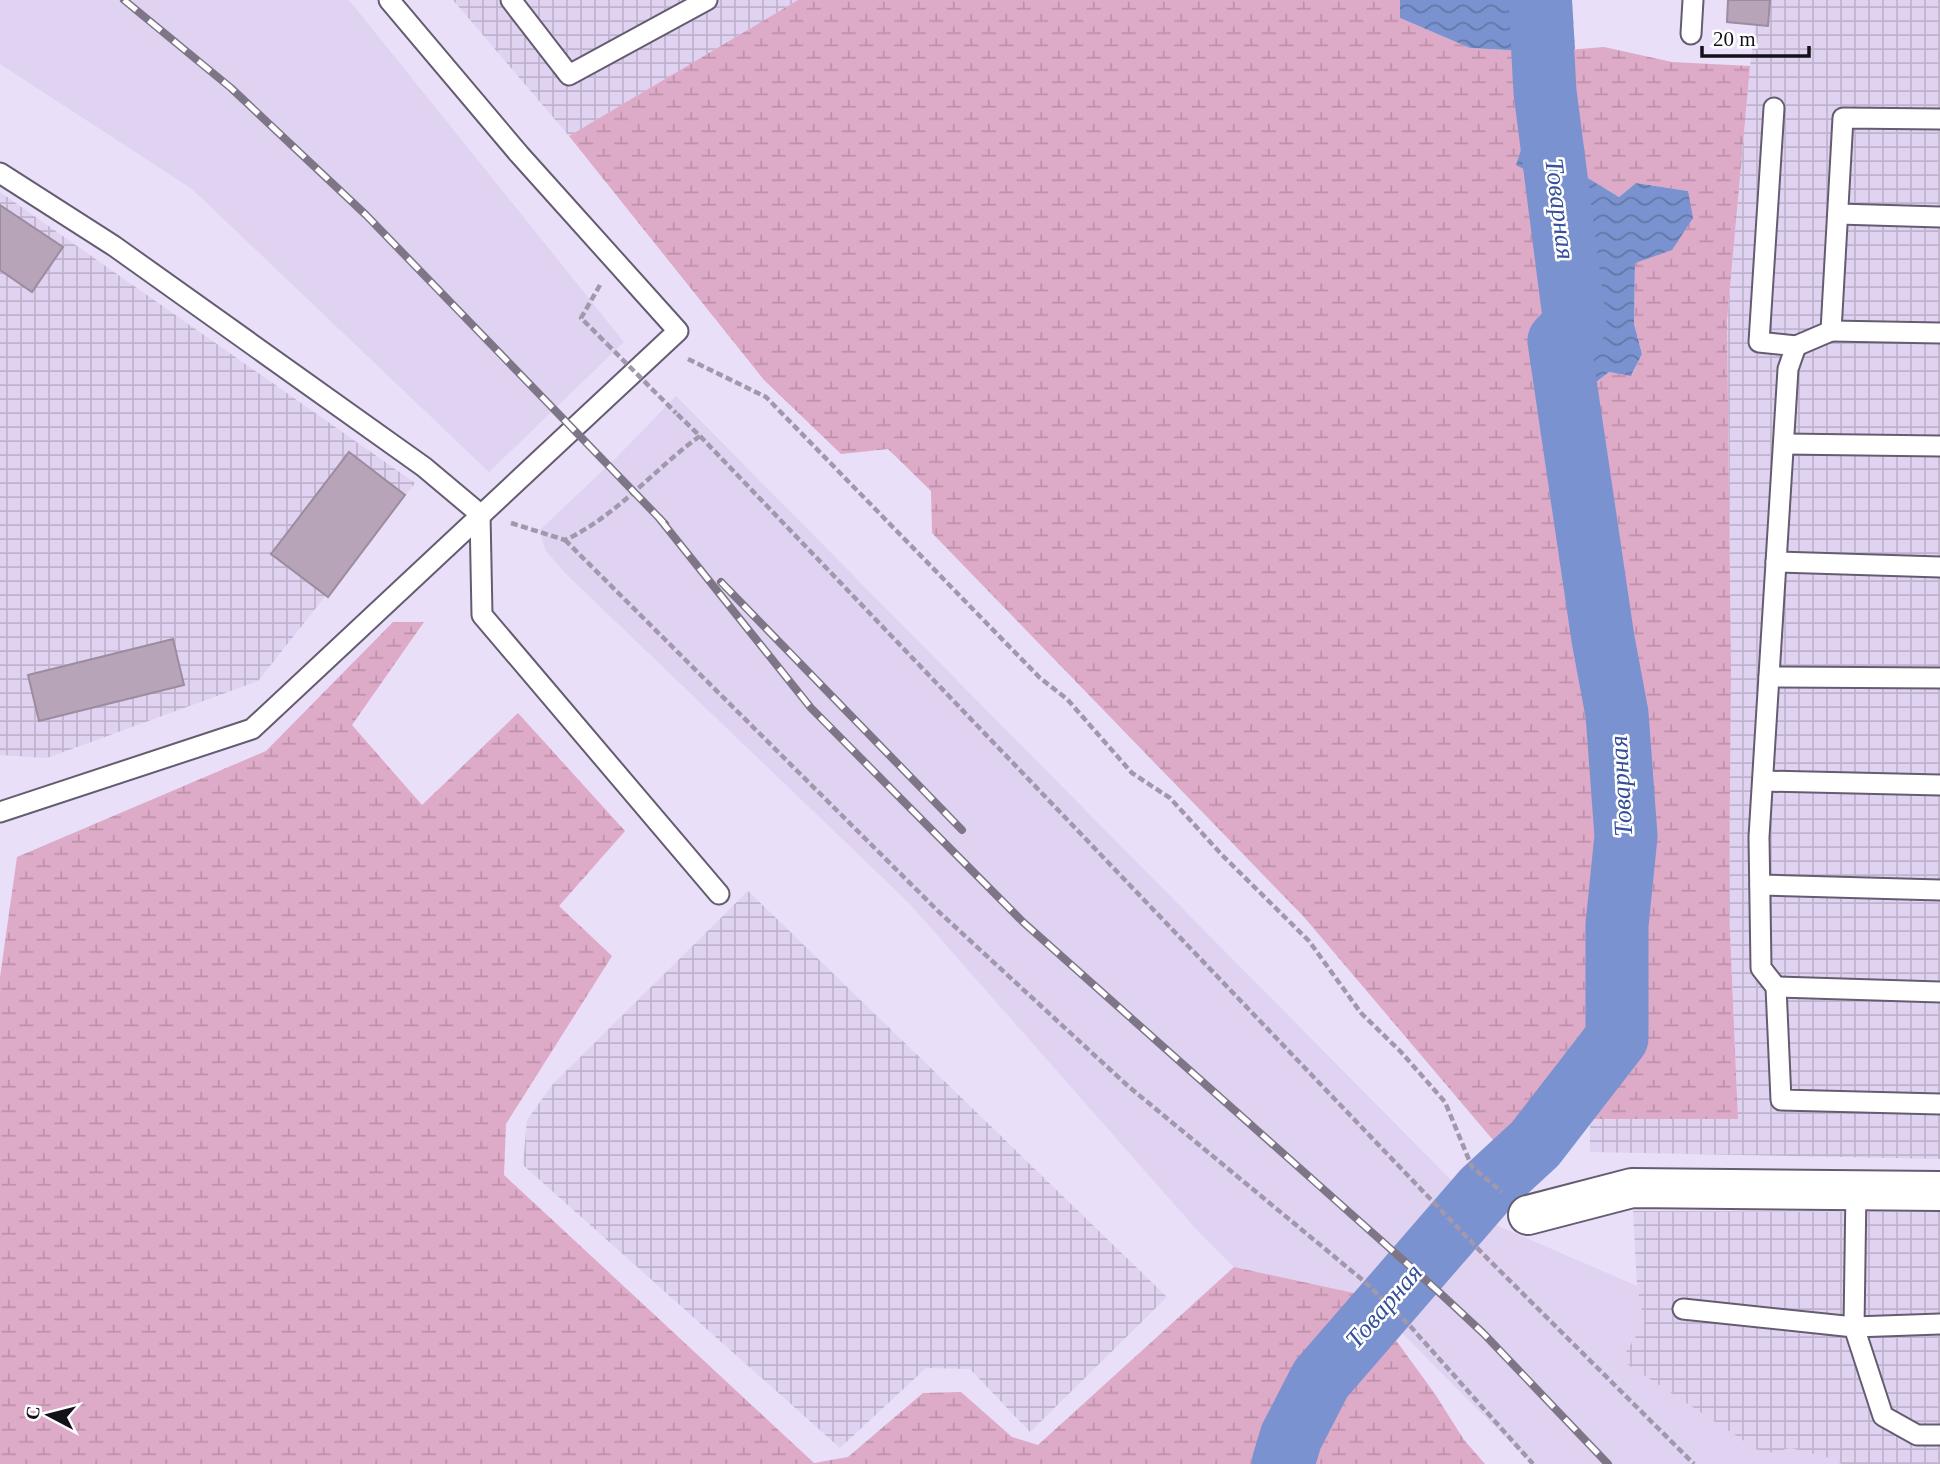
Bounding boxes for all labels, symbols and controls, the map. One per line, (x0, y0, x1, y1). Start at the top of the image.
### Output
scale bar (1702, 14, 1809, 58)
text: 20 m (1713, 27, 1756, 51)
water label: Товарная (1539, 157, 1581, 261)
water label: Товарная (1604, 734, 1638, 838)
water label: Товарная (1340, 1258, 1428, 1354)
north arrow (14, 1380, 84, 1450)
text: С (21, 1405, 44, 1421)

